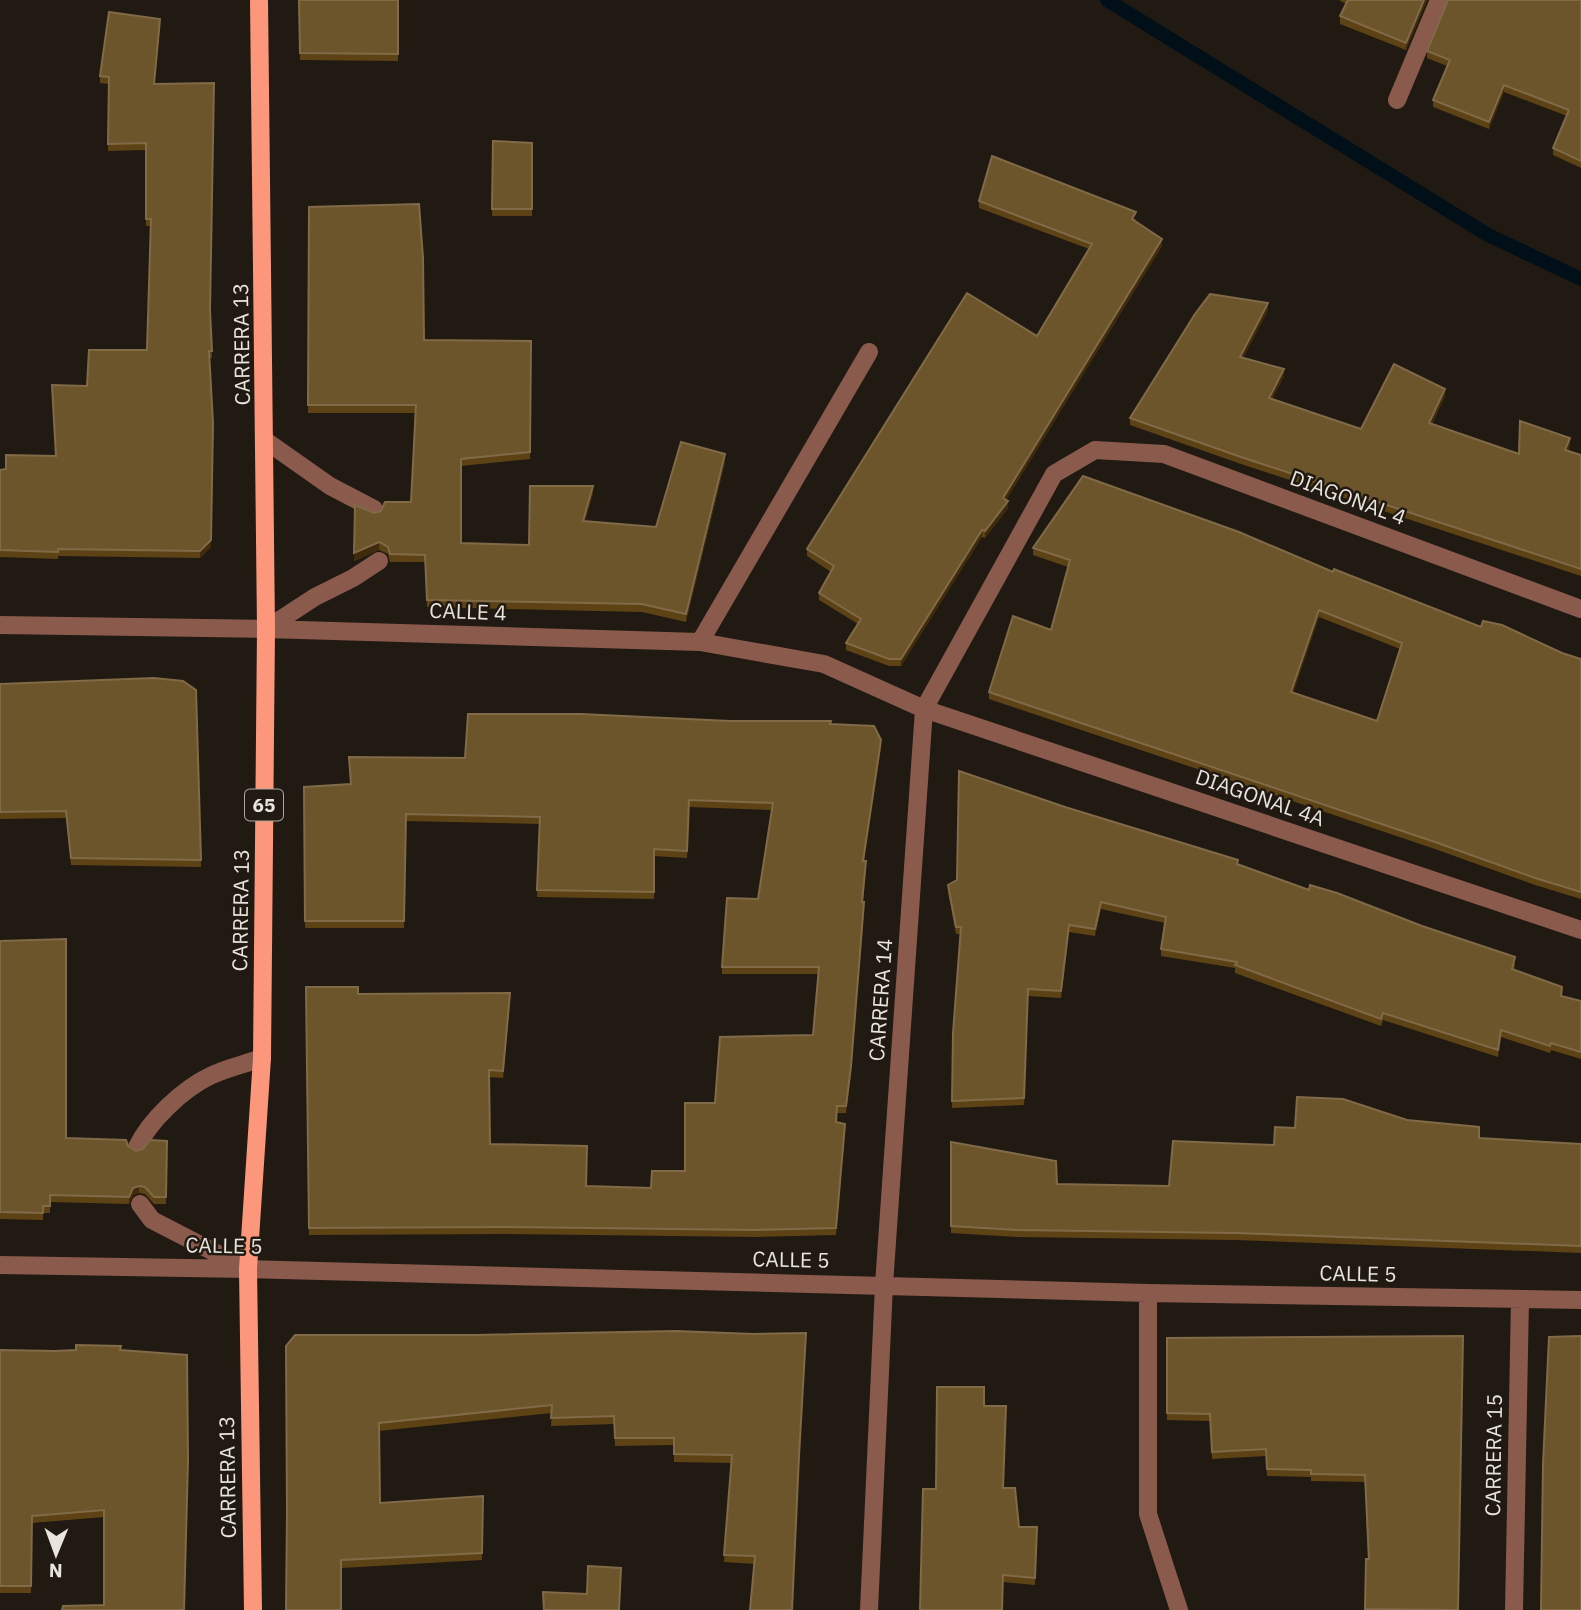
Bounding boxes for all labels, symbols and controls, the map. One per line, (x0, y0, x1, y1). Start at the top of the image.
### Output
street label: CARRERA 13 (226, 282, 256, 406)
street label: DIAGONAL 4 (1286, 463, 1410, 531)
street label: CALLE 4 (429, 596, 507, 626)
street label: DIAGONAL 4A (1192, 762, 1329, 832)
road number: 65 (245, 790, 283, 820)
street label: CARRERA 13 (225, 848, 255, 972)
street label: CARRERA 14 (862, 938, 898, 1062)
street label: CALLE 5 (185, 1230, 263, 1260)
street label: CALLE 5 (752, 1244, 830, 1274)
street label: CALLE 5 (1319, 1258, 1397, 1288)
street label: CARRERA 15 (1478, 1393, 1508, 1517)
street label: CARRERA 13 (212, 1415, 242, 1539)
north arrow (21, 1519, 91, 1589)
text: N (49, 1559, 63, 1583)

